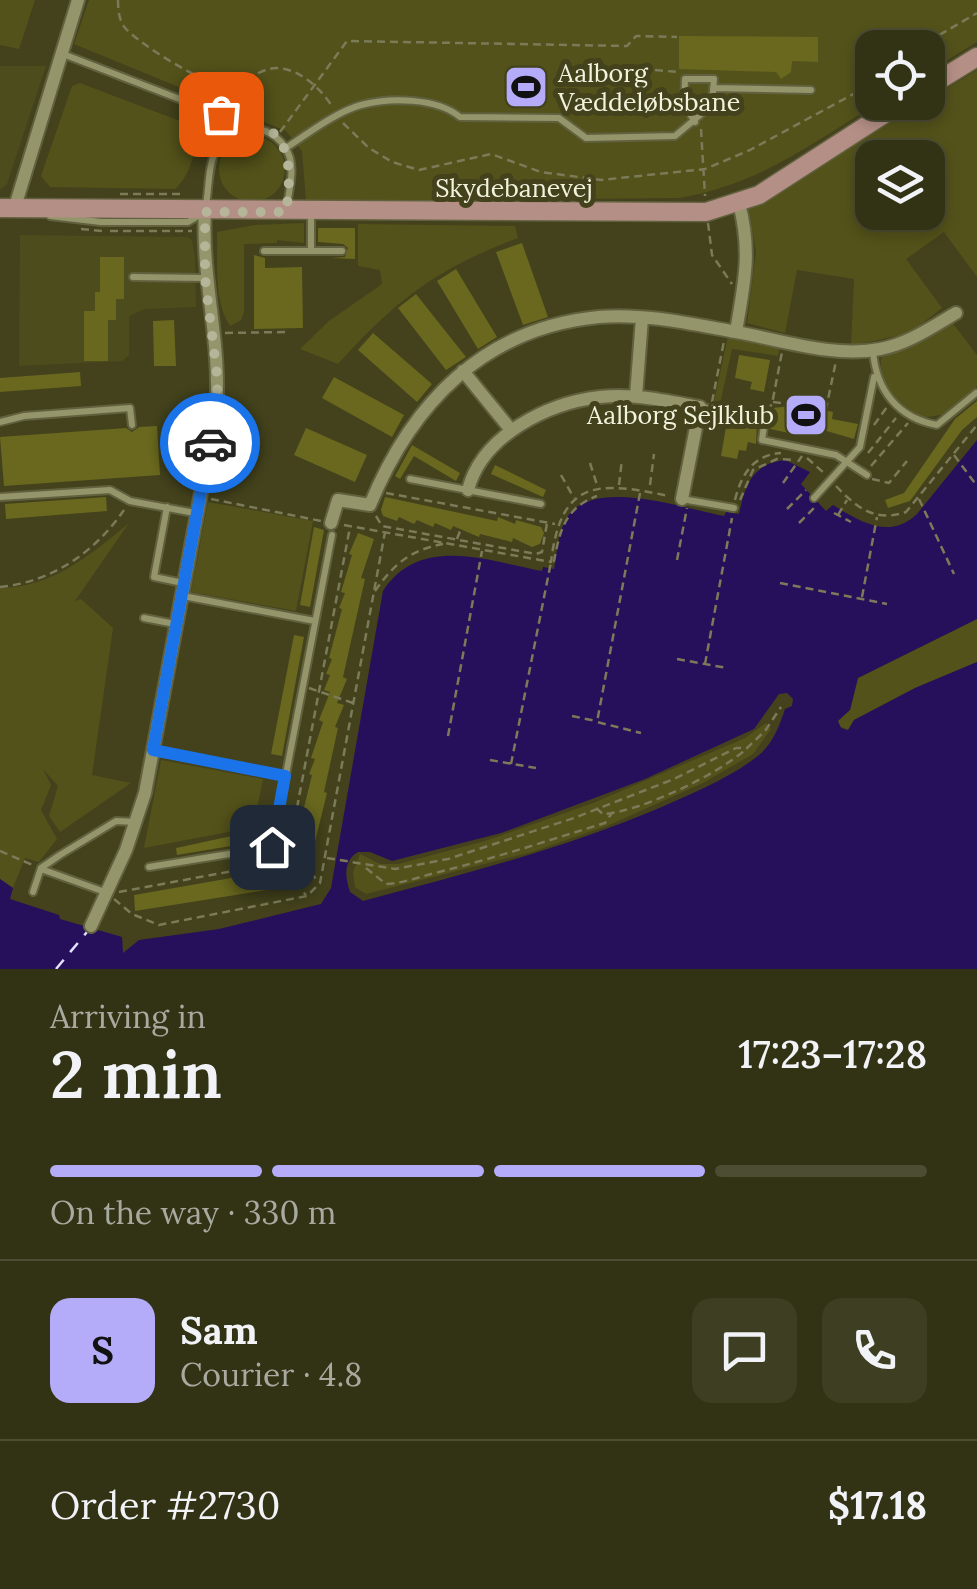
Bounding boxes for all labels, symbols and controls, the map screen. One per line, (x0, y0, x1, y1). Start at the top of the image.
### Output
map controls (855, 30, 945, 230)
button: locate (855, 30, 945, 120)
place label: Aalborg Væddeløbsbane (557, 57, 740, 118)
sports icon: Aalborg Væddeløbsbane (503, 64, 549, 110)
pin (179, 72, 264, 157)
icon: bag (194, 87, 249, 142)
button: layers (855, 140, 945, 230)
street label: Skydebanevej (435, 172, 593, 204)
sports icon: Aalborg Sejlklub (783, 392, 829, 438)
courier (160, 393, 260, 493)
place label: Aalborg Sejlklub (586, 399, 774, 431)
icon: car (183, 416, 238, 471)
pin (230, 805, 315, 890)
icon: home (245, 820, 300, 875)
text: Arriving in (50, 996, 206, 1037)
text: 17:23–17:28 (738, 1030, 927, 1078)
text: 2 min (50, 1033, 222, 1116)
text: On the way · 330 m (50, 1192, 336, 1233)
button: chat (692, 1298, 797, 1403)
button: phone (822, 1298, 927, 1403)
text: Sam (180, 1306, 258, 1354)
text: S (91, 1326, 114, 1374)
text: Courier · 4.8 (180, 1354, 362, 1395)
text: Order #2730 (50, 1481, 280, 1529)
text: $17.18 (828, 1481, 927, 1529)

